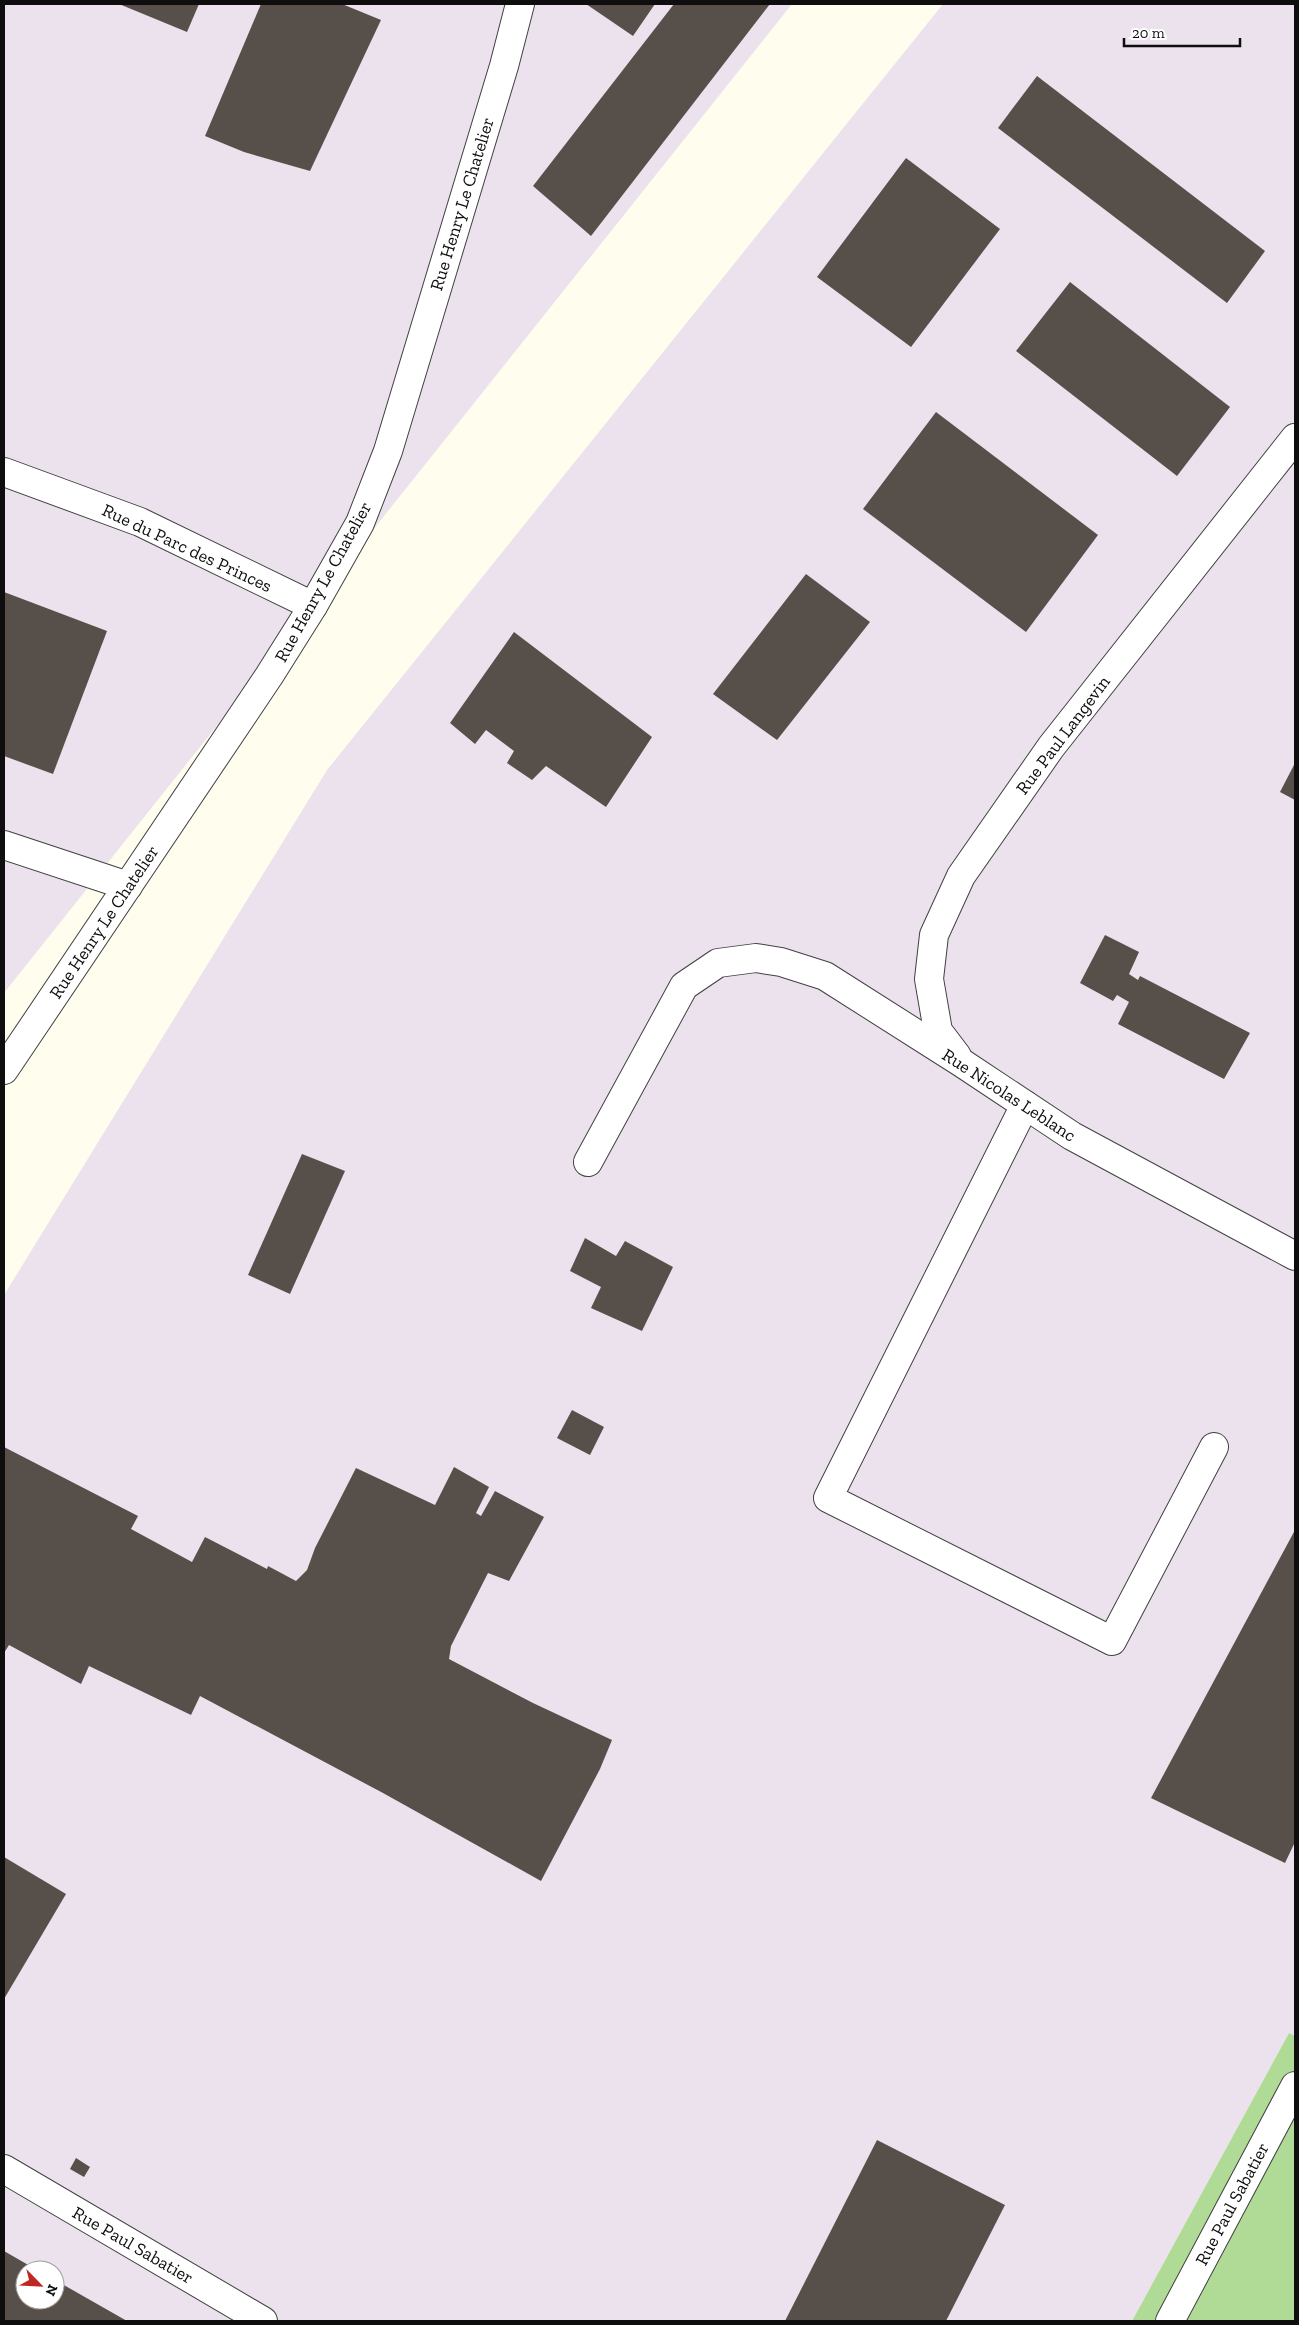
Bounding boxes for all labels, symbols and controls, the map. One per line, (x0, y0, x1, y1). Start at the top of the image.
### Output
scale bar (1124, 15, 1240, 47)
text: 20 m (1132, 24, 1165, 42)
street label: Rue Henry Le Chatelier (425, 115, 499, 293)
street label: Rue Henry Le Chatelier (270, 498, 376, 666)
street label: Rue du Parc des Princes (99, 499, 276, 597)
street label: Rue Paul Langevin (1011, 671, 1115, 799)
street label: Rue Henry Le Chatelier (45, 841, 163, 1003)
street label: Rue Nicolas Leblanc (938, 1044, 1080, 1146)
street label: Rue Paul Sabatier (1190, 2139, 1274, 2269)
street label: Rue Paul Sabatier (69, 2201, 197, 2289)
north arrow (15, 2260, 65, 2310)
text: N (41, 2282, 61, 2299)

